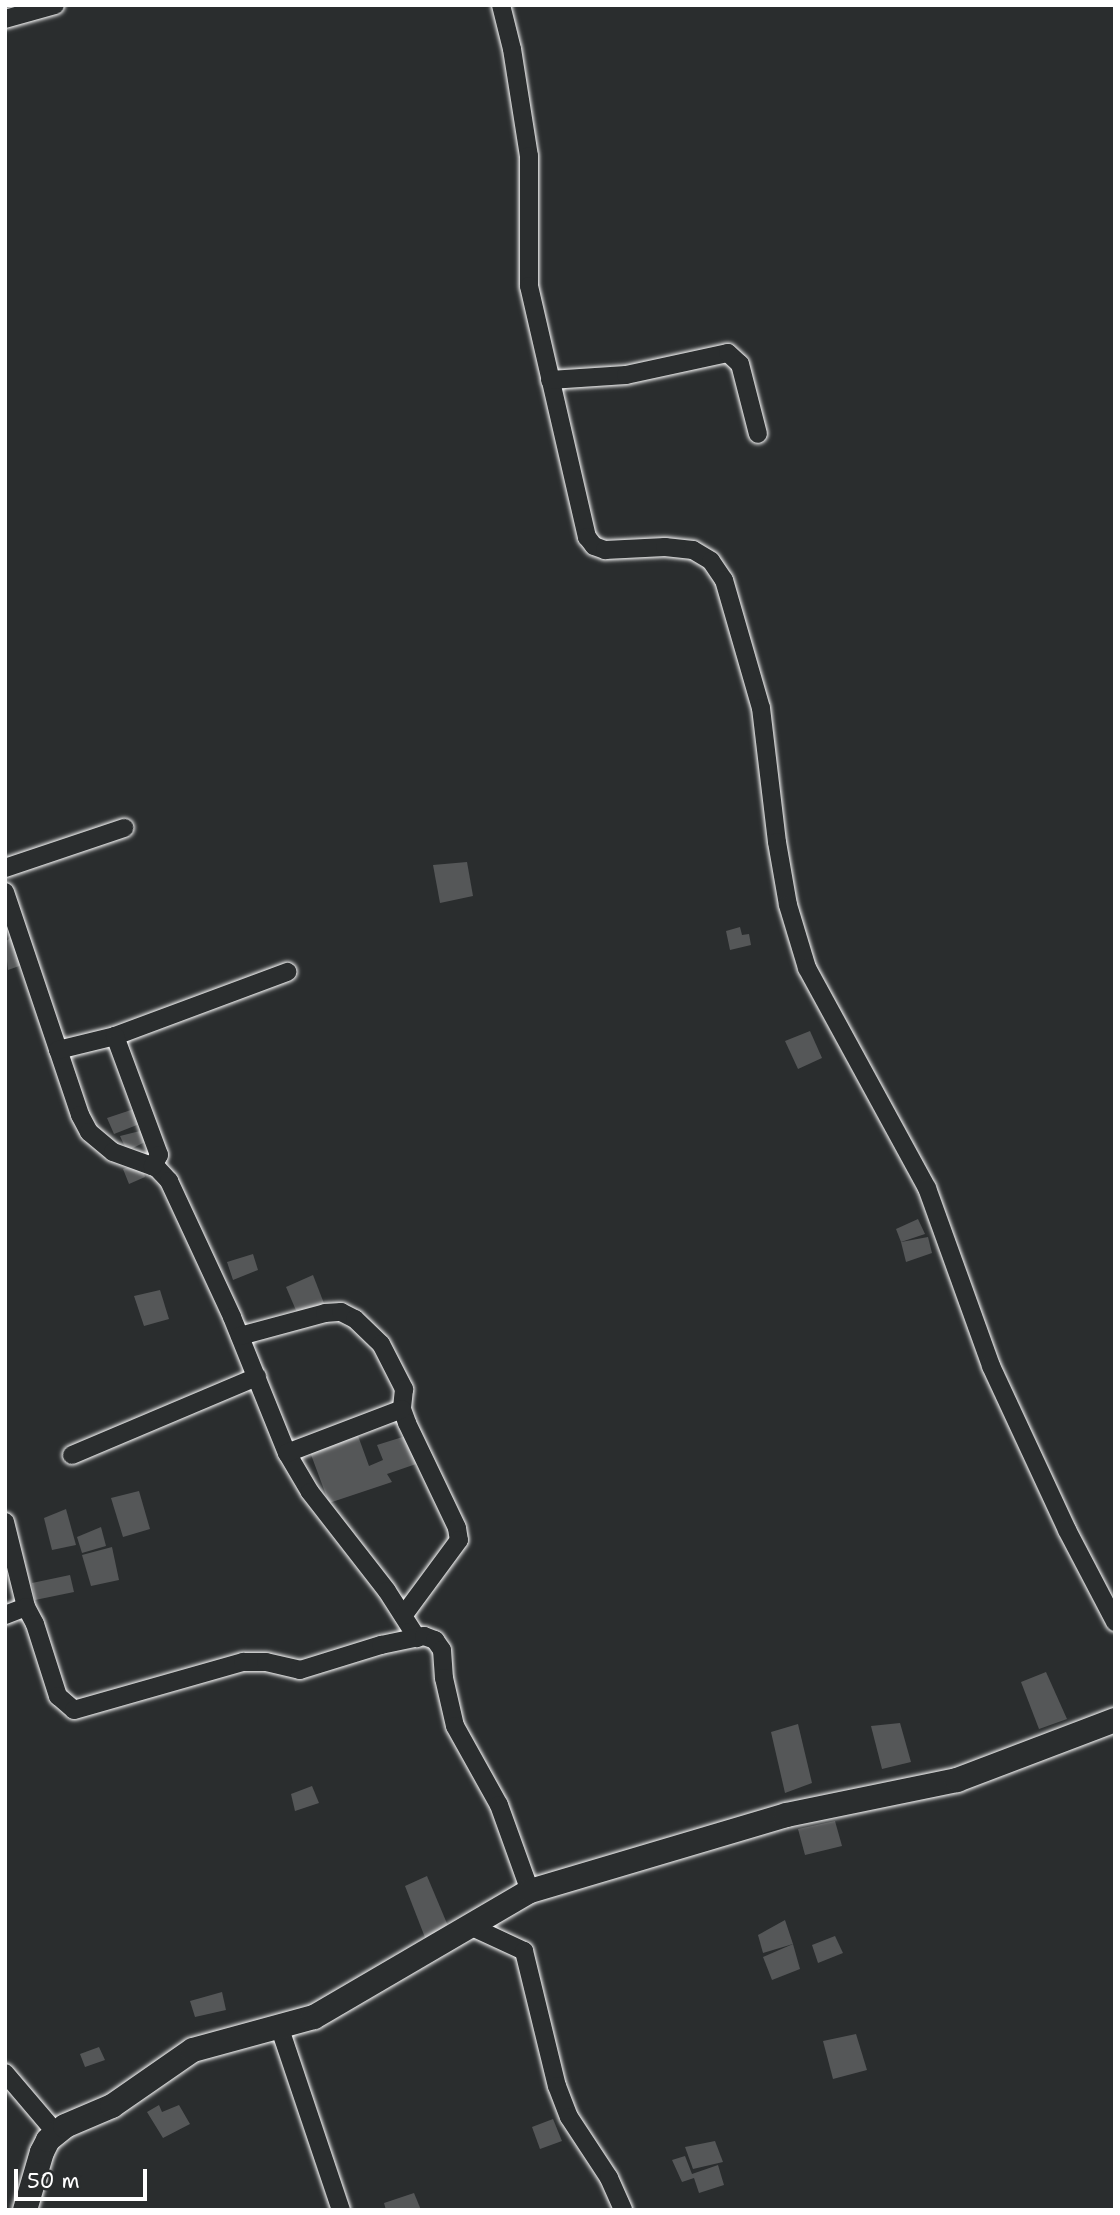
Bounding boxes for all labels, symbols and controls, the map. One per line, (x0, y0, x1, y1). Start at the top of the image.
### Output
scale bar (18, 2156, 150, 2200)
text: 50 m (27, 2167, 80, 2195)

